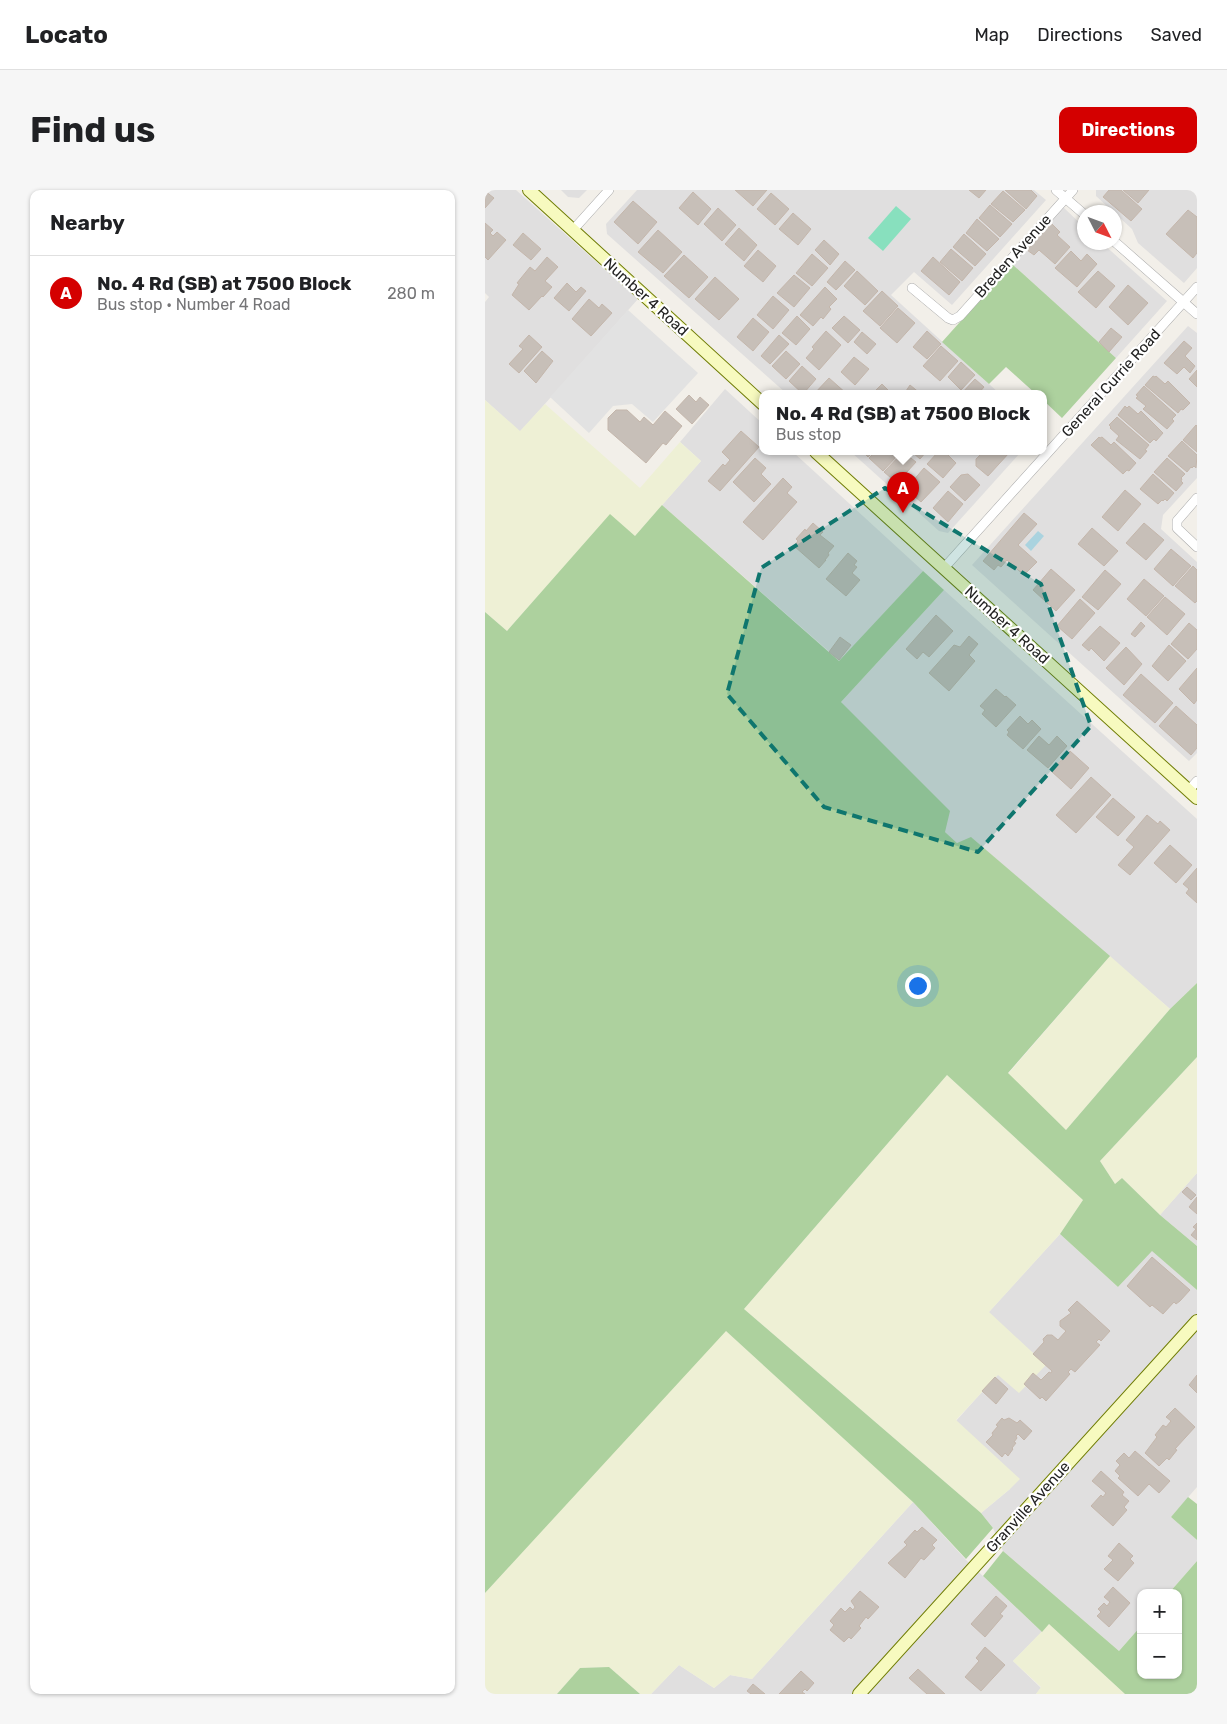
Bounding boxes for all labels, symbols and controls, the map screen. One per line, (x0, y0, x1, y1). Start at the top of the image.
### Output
text: Locato (25, 21, 108, 49)
text: Map (974, 24, 1009, 46)
text: Directions (1037, 24, 1123, 46)
text: Saved (1151, 24, 1202, 46)
button: Directions (1059, 107, 1197, 153)
text: Find us (30, 109, 155, 151)
north arrow (1077, 205, 1122, 250)
text: Nearby (50, 210, 125, 235)
street label: Breden Avenue (971, 211, 1055, 301)
street label: Number 4 Road (600, 254, 692, 340)
text: No. 4 Rd (SB) at 7500 Block (97, 272, 351, 295)
text: A (60, 284, 72, 303)
text: 280 m (387, 284, 435, 303)
text: Bus stop · Number 4 Road (97, 295, 291, 314)
street label: General Currie Road (1058, 325, 1164, 441)
popup (759, 390, 1047, 455)
text: No. 4 Rd (SB) at 7500 Block (776, 402, 1030, 425)
text: Bus stop (776, 425, 841, 444)
pin: A (887, 472, 919, 513)
street label: Number 4 Road (961, 582, 1053, 668)
your location (905, 973, 931, 999)
street label: Granville Avenue (982, 1458, 1074, 1556)
map controls (1137, 1589, 1182, 1679)
button: + (1137, 1589, 1182, 1634)
button: − (1137, 1634, 1182, 1679)

